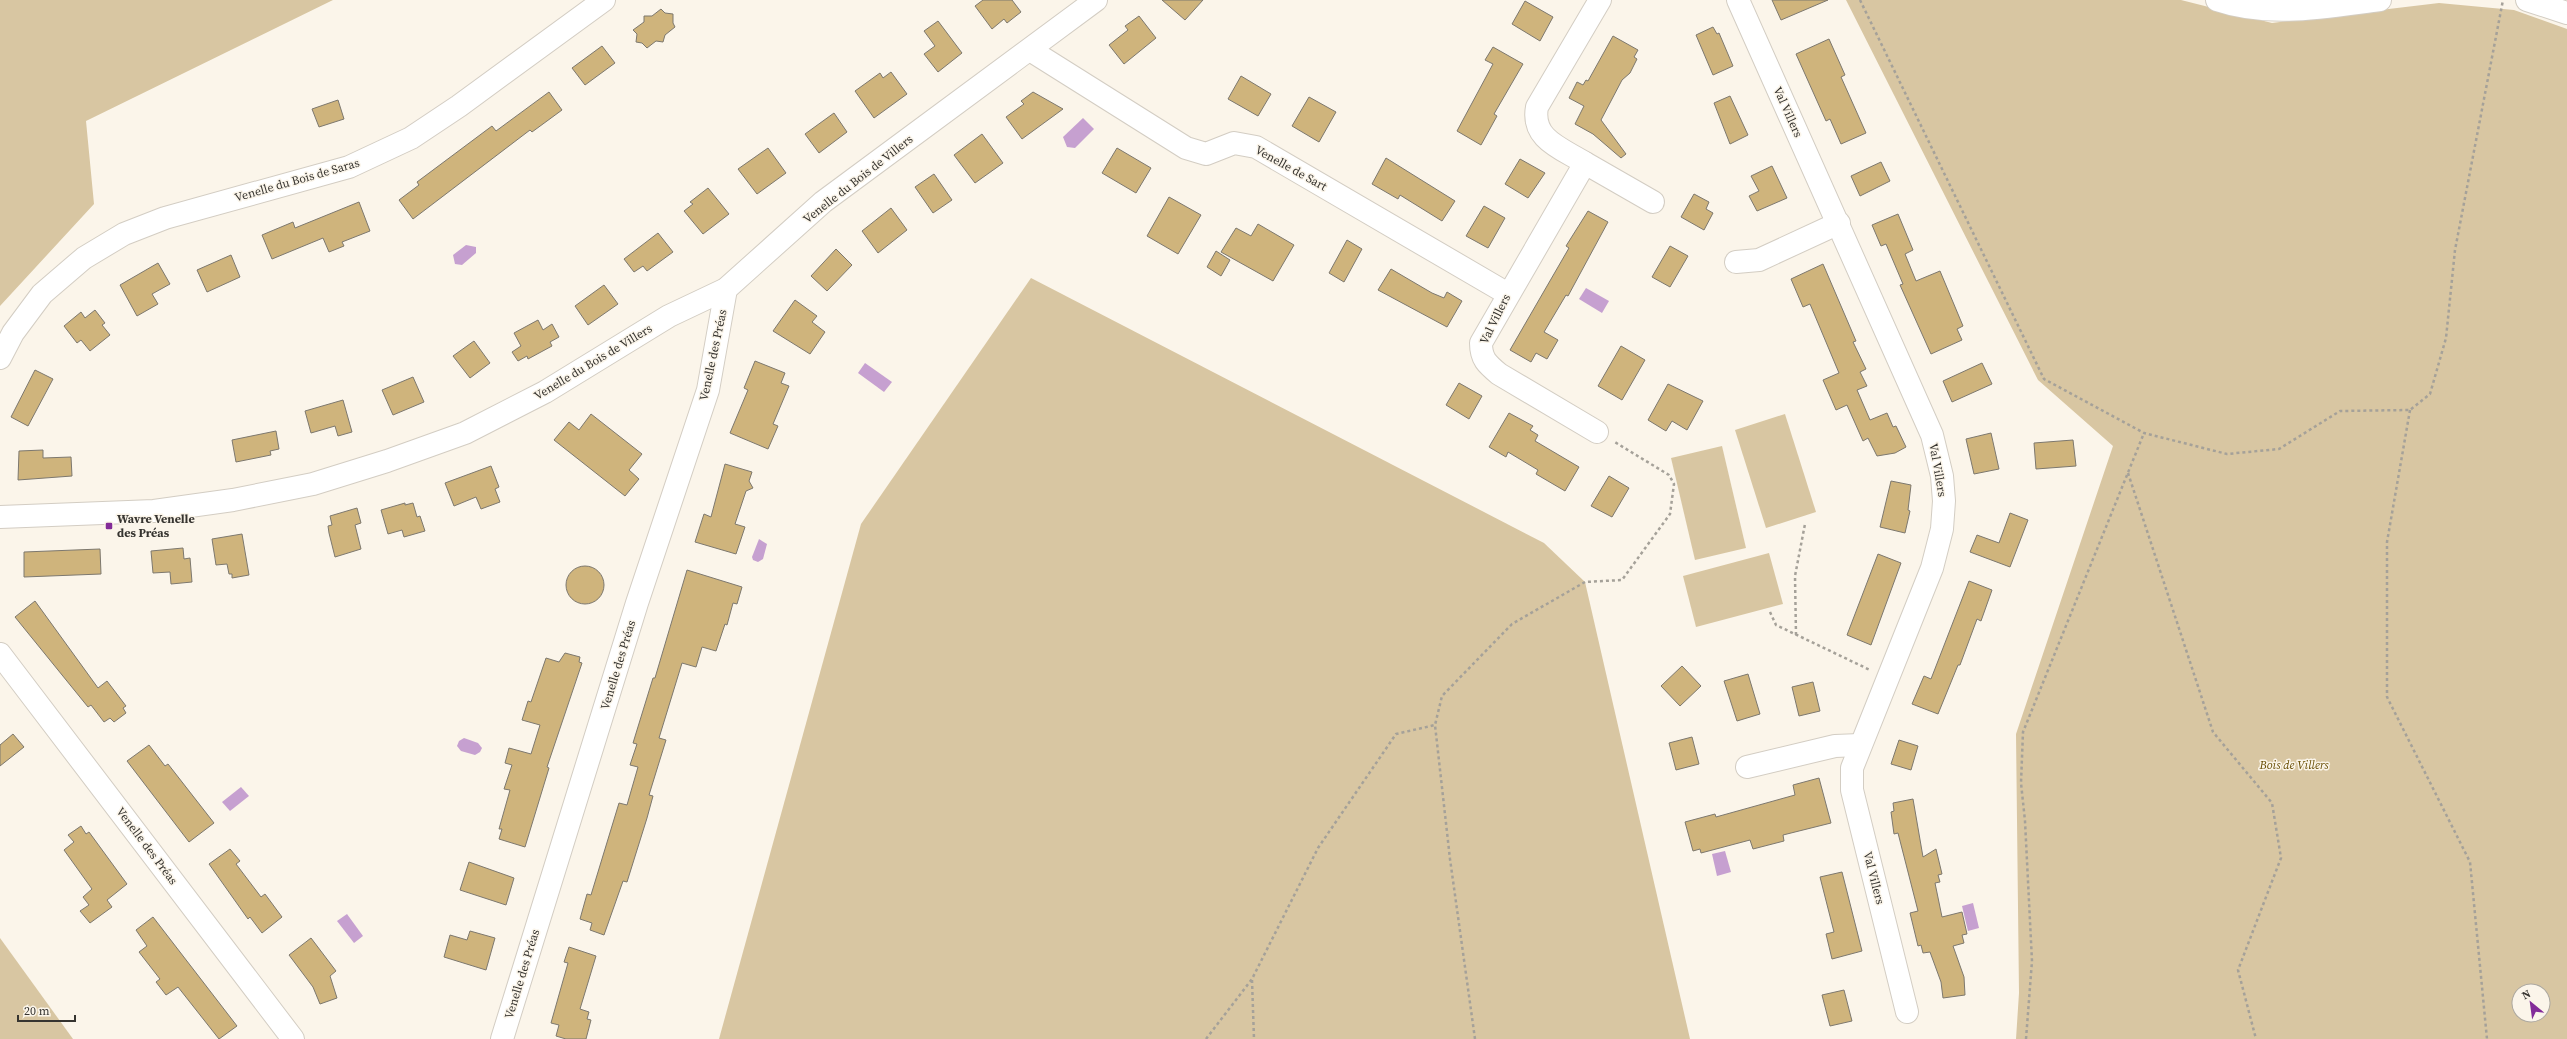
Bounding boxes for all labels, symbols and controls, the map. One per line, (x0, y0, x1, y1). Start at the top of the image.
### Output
street label: Val Villers (1770, 84, 1806, 140)
street label: Venelle du Bois de Villers (800, 131, 916, 227)
street label: Venelle de Sart (1252, 142, 1330, 194)
street label: Venelle du Bois de Saras (233, 155, 361, 205)
street label: Val Villers (1476, 291, 1514, 347)
street label: Venelle des Préas (696, 308, 730, 402)
street label: Venelle du Bois de Villers (531, 320, 655, 404)
street label: Val Villers (1925, 442, 1951, 498)
place label: Wavre Venelle des Préas (117, 511, 195, 541)
marker: Wavre Venelle des Préas (104, 521, 114, 531)
street label: Venelle des Préas (597, 618, 639, 712)
park label: Bois de Villers (2258, 757, 2329, 773)
street label: Venelle des Préas (113, 804, 181, 888)
street label: Val Villers (1860, 850, 1888, 906)
street label: Venelle des Préas (501, 927, 543, 1021)
north arrow (2511, 983, 2551, 1023)
text: N (2519, 986, 2534, 1003)
scale bar (18, 997, 75, 1023)
text: 20 m (24, 1003, 50, 1019)

